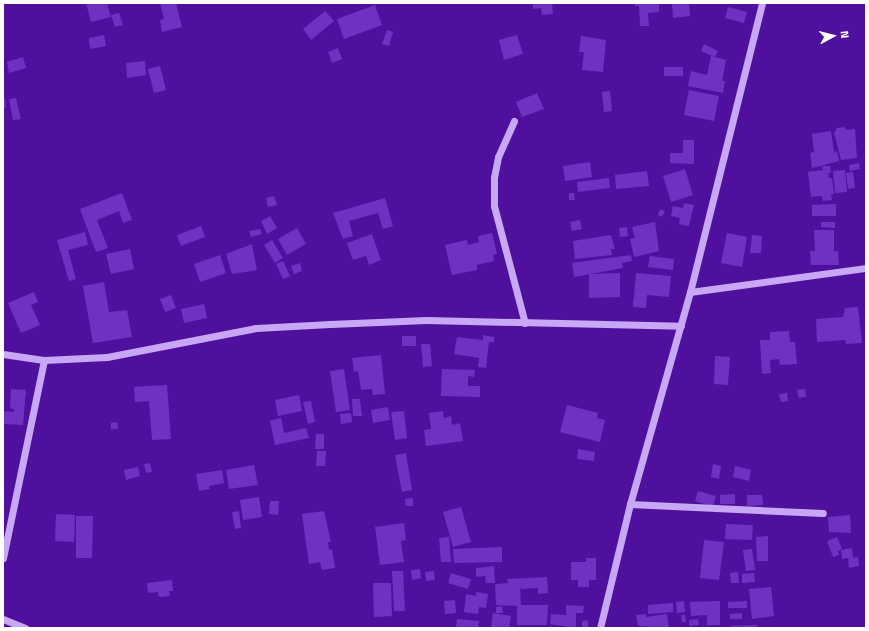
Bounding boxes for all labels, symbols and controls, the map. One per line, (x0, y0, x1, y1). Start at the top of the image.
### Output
north arrow (813, 16, 853, 56)
text: N (837, 30, 853, 39)

